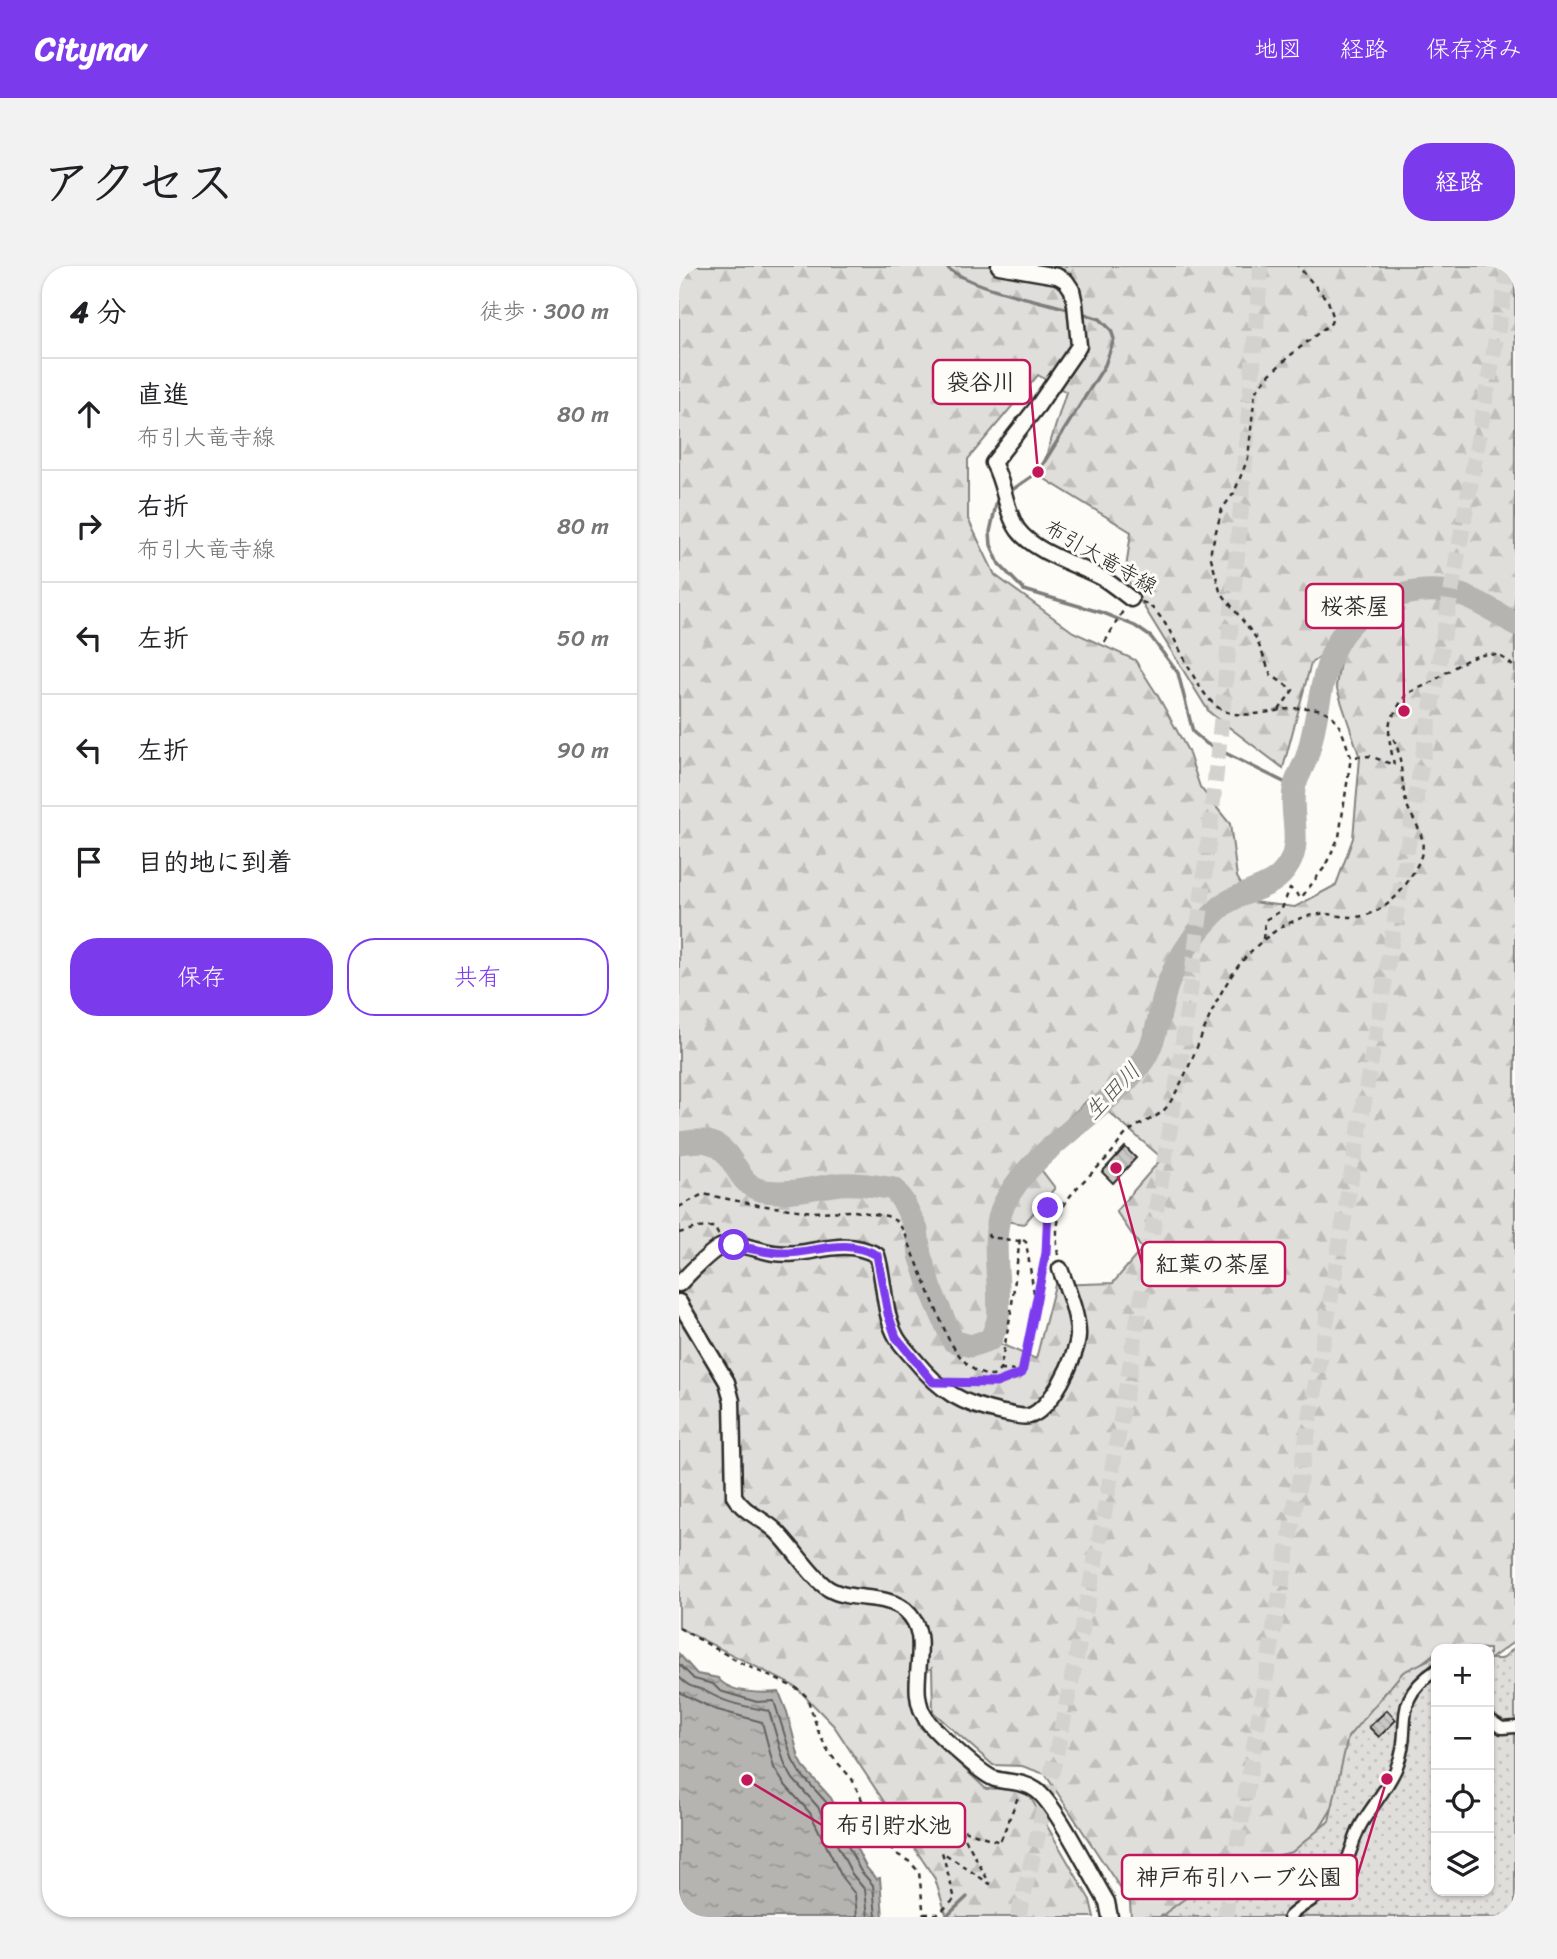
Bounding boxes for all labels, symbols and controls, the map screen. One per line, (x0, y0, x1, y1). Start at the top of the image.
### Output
text: Citynav (35, 20, 146, 78)
text: 地図 (1254, 28, 1302, 70)
text: 経路 (1340, 28, 1388, 70)
text: 保存済み (1426, 28, 1522, 70)
text: アクセス (42, 139, 235, 226)
button: 経路 (1403, 143, 1515, 221)
text: 4 分 (70, 285, 127, 339)
text: 徒歩 · 300 m (480, 291, 609, 332)
callout: 袋谷川 (933, 360, 1030, 404)
text: 袋谷川 (947, 362, 1016, 403)
text: 直進 (137, 371, 189, 417)
text: 80 m (557, 394, 609, 435)
icon: ahead (70, 395, 108, 433)
text: 布引大竜寺線 (137, 417, 275, 458)
text: 右折 (137, 483, 189, 529)
text: 80 m (557, 506, 609, 547)
icon: right (70, 507, 108, 545)
street label: 布引大竜寺線 (1037, 509, 1165, 605)
text: 布引大竜寺線 (137, 529, 275, 570)
callout: 桜茶屋 (1306, 584, 1403, 628)
text: 桜茶屋 (1321, 586, 1390, 627)
text: 左折 (137, 615, 189, 661)
text: 50 m (557, 618, 609, 659)
icon: left (70, 619, 108, 657)
text: 左折 (137, 727, 189, 773)
text: 90 m (557, 730, 609, 771)
icon: left (70, 731, 108, 769)
text: 目的地に到着 (137, 839, 293, 885)
icon: arrive (70, 843, 108, 881)
button: 保存 (70, 938, 333, 1016)
button: 共有 (347, 938, 609, 1016)
water label: 生田川 (1074, 1052, 1151, 1130)
route end (1032, 1192, 1063, 1223)
route start (718, 1229, 749, 1260)
callout: 紅葉の茶屋 (1142, 1242, 1285, 1286)
text: 紅葉の茶屋 (1156, 1244, 1271, 1285)
map controls (1431, 1644, 1494, 1896)
button: + (1431, 1644, 1494, 1707)
button: − (1431, 1707, 1494, 1770)
button: locate (1431, 1770, 1494, 1833)
callout: 布引貯水池 (822, 1803, 965, 1847)
text: 布引貯水池 (837, 1805, 952, 1846)
button: layers (1431, 1833, 1494, 1896)
callout: 神戸布引ハーブ公園 (1122, 1855, 1357, 1899)
text: 神戸布引ハーブ公園 (1136, 1857, 1342, 1898)

